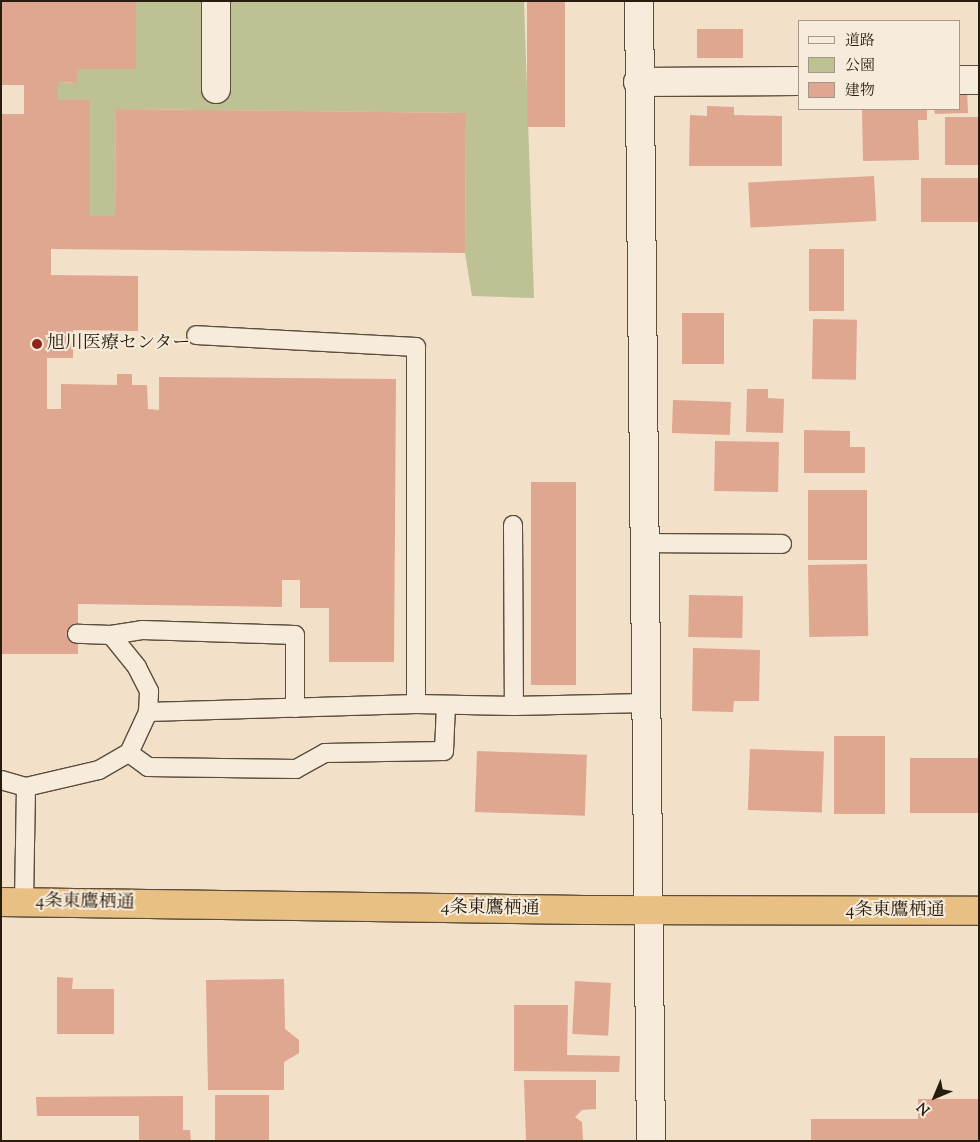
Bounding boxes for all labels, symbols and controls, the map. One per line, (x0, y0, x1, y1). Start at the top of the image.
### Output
legend (798, 20, 960, 110)
text: 道路 (845, 31, 875, 52)
text: 公園 (845, 56, 875, 77)
text: 建物 (845, 81, 875, 102)
place label: 旭川医療センター (47, 333, 191, 355)
marker: 旭川医療センター (31, 338, 43, 350)
street label: 4条東鷹栖通 (35, 891, 135, 915)
street label: 4条東鷹栖通 (440, 897, 540, 921)
street label: 4条東鷹栖通 (845, 900, 945, 922)
north arrow (910, 1072, 960, 1122)
text: N (913, 1097, 935, 1119)

